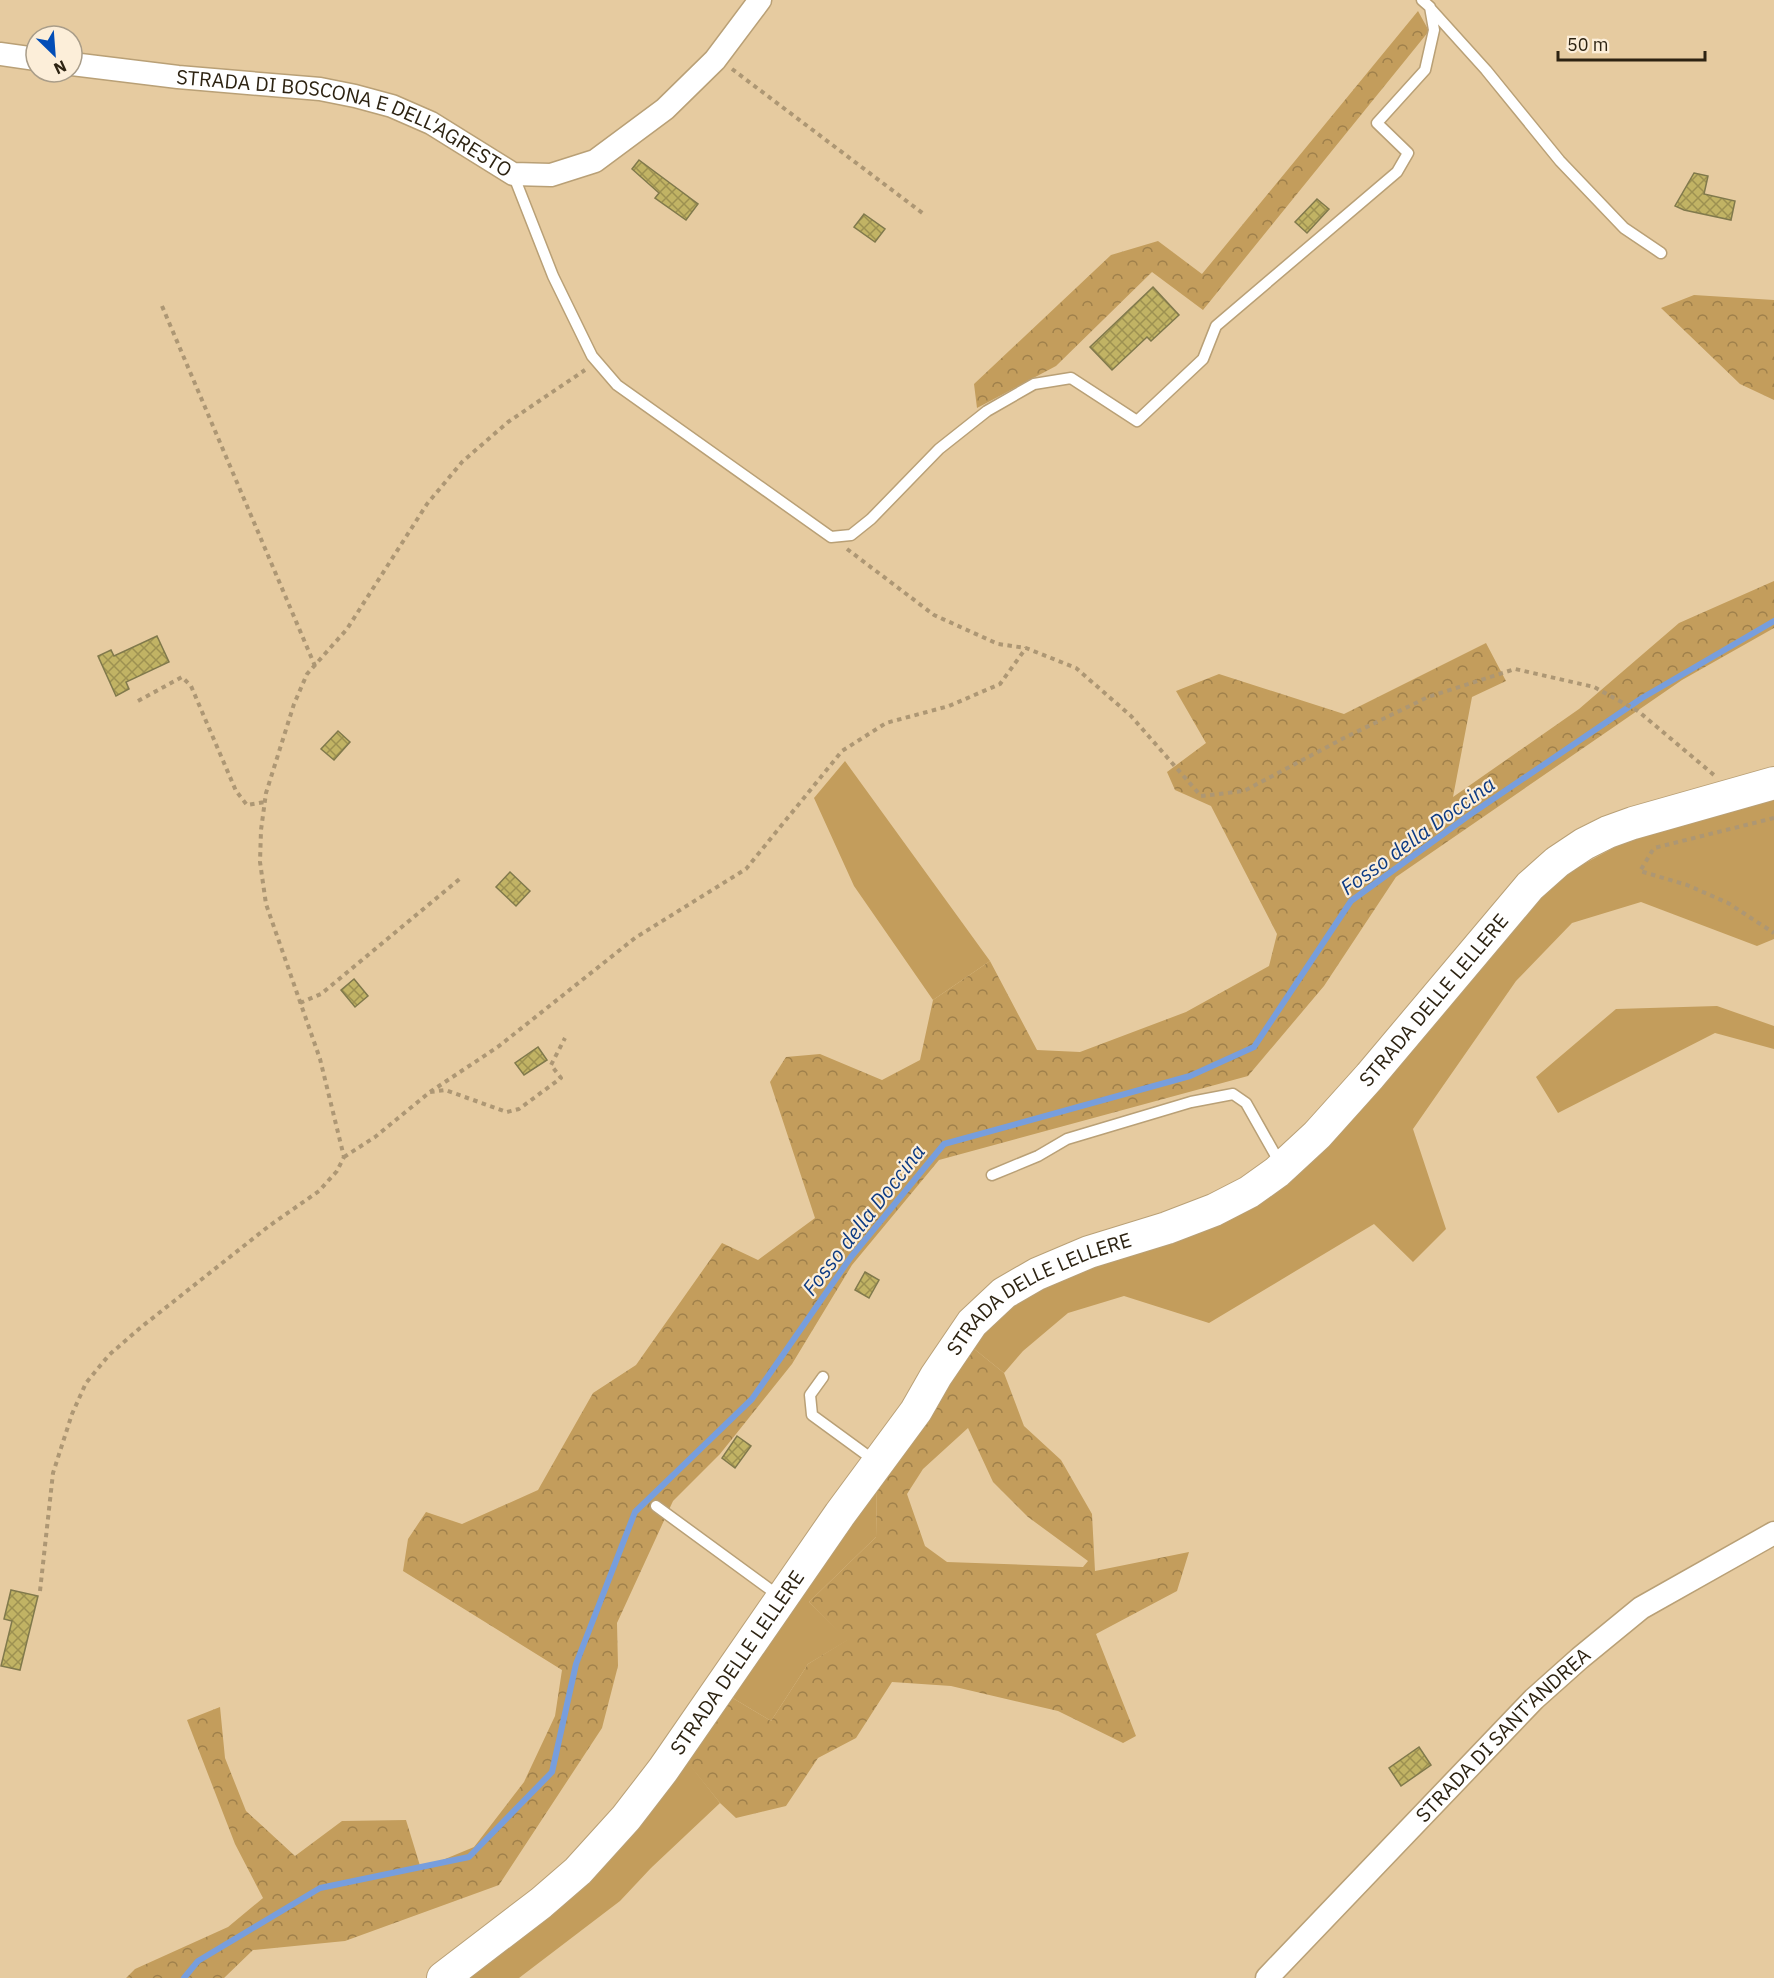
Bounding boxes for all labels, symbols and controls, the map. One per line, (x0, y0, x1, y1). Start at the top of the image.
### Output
north arrow (24, 24, 84, 84)
scale bar (1558, 24, 1705, 62)
text: 50 m (1567, 33, 1609, 56)
text: N (51, 56, 70, 79)
street label: STRADA DI BOSCONA E DELL'AGRESTO (175, 63, 517, 183)
water label: Fosso della Doccina (1334, 770, 1500, 901)
street label: STRADA DELLE LELLERE (1353, 908, 1514, 1092)
water label: Fosso della Doccina (795, 1138, 931, 1301)
street label: STRADA DELLE LELLERE (940, 1226, 1135, 1360)
street label: STRADA DELLE LELLERE (664, 1565, 810, 1760)
street label: STRADA DI SANT'ANDREA (1409, 1641, 1596, 1828)

